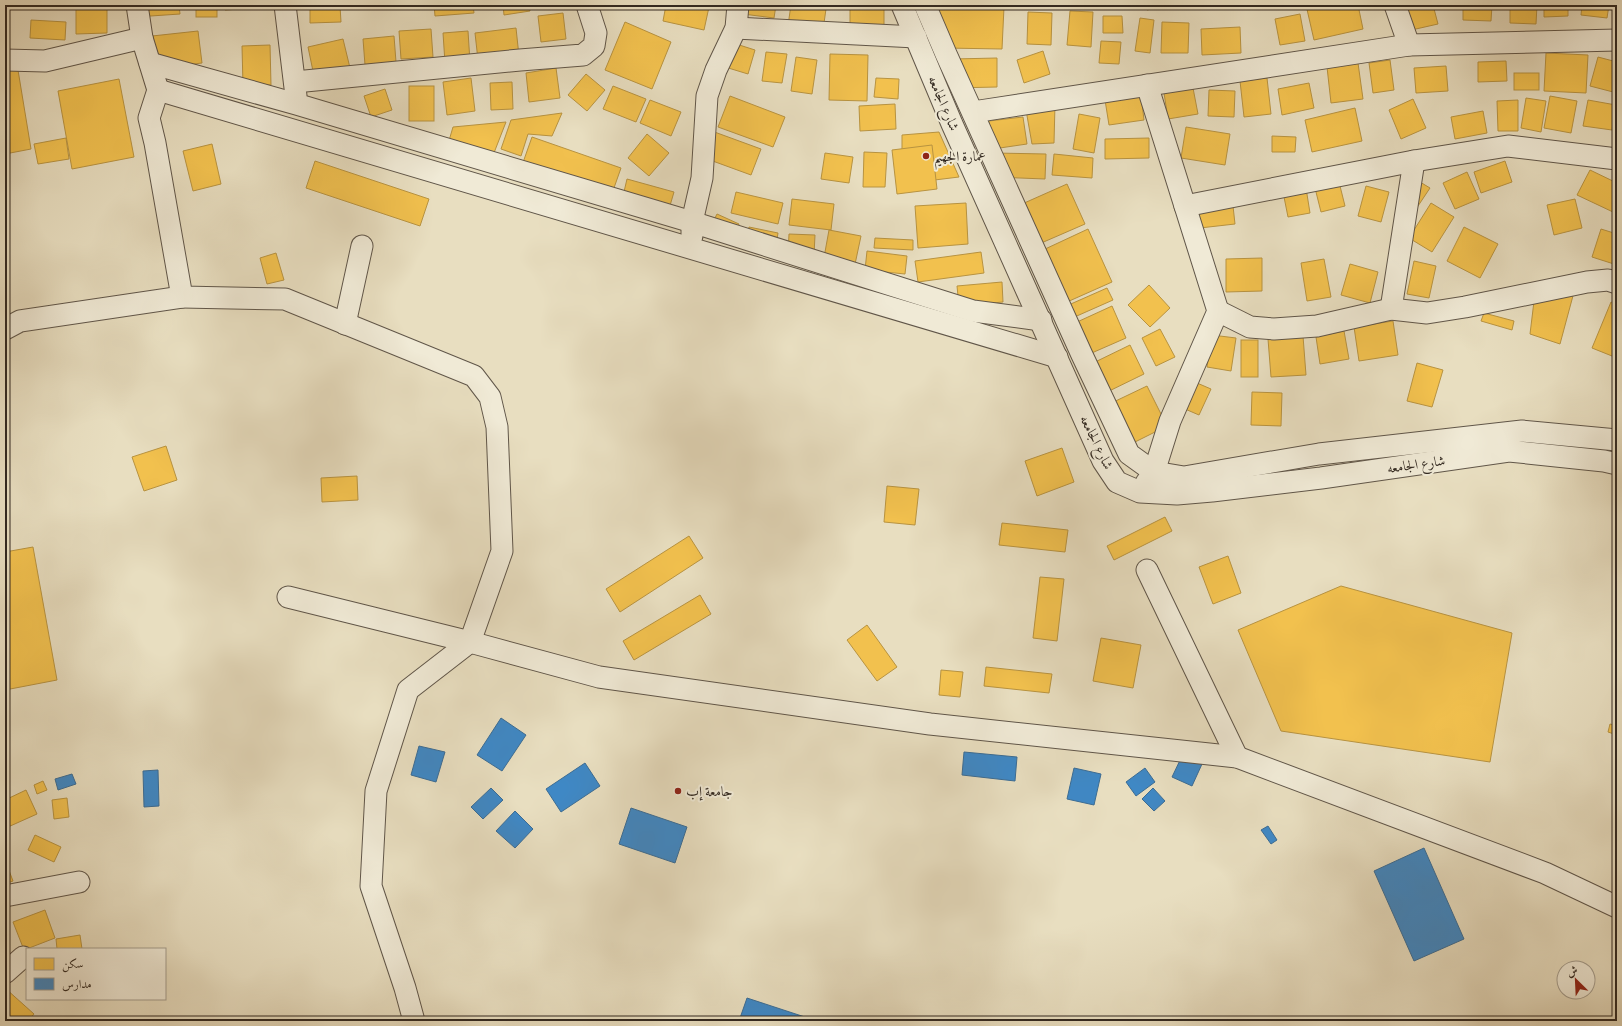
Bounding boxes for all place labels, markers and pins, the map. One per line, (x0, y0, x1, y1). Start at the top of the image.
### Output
place label: عمارة الجهيم (934, 148, 986, 170)
marker: عمارة الجهيم (921, 151, 931, 161)
place label: جامعة إب (686, 783, 733, 801)
marker: جامعة إب (673, 786, 683, 796)

